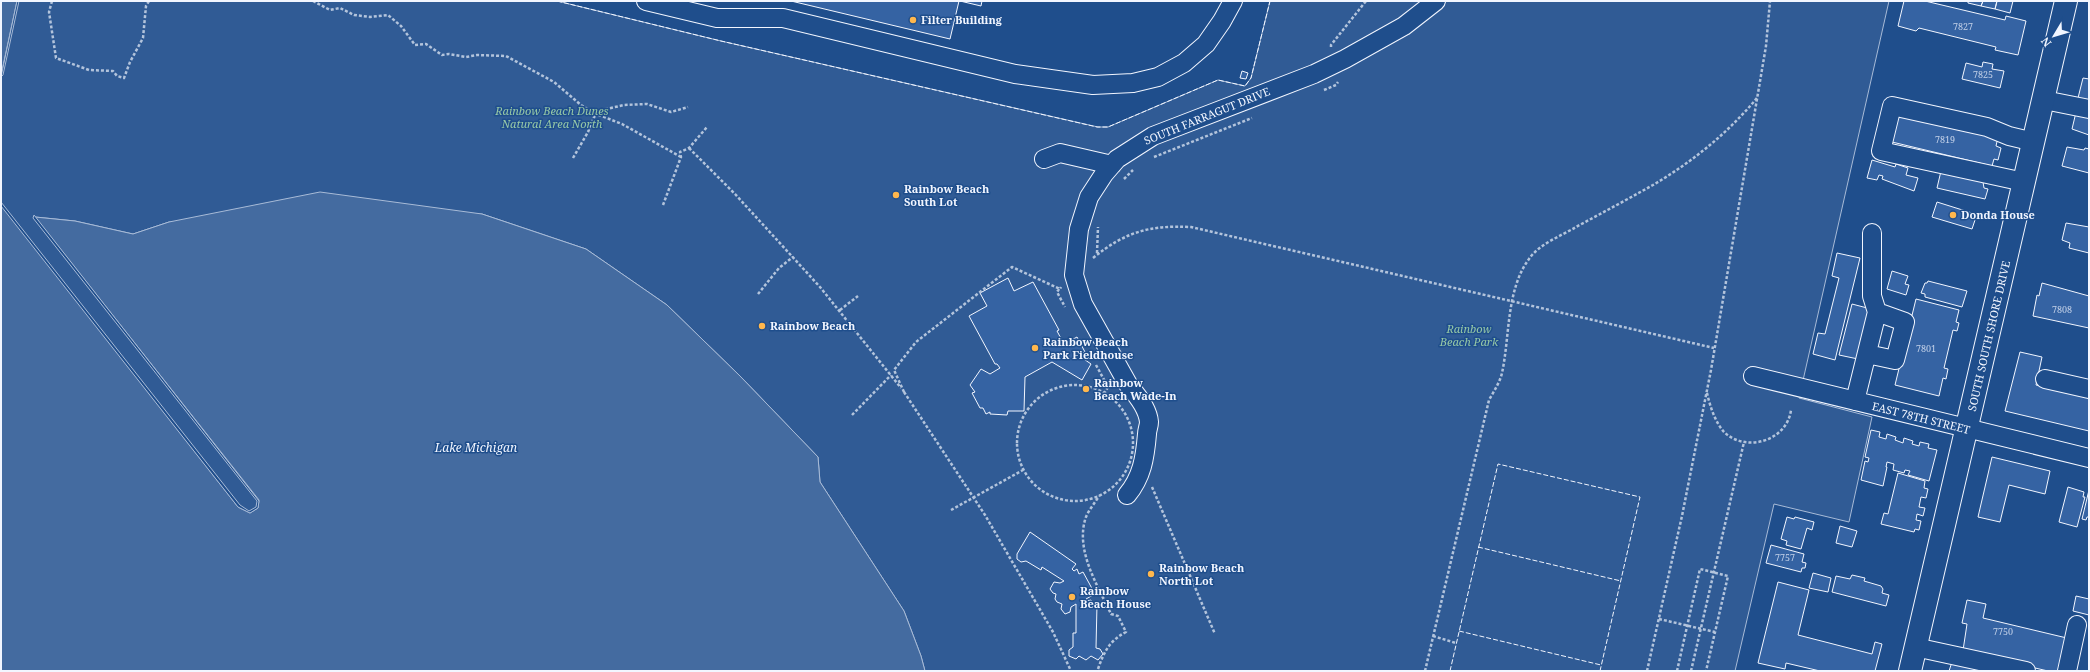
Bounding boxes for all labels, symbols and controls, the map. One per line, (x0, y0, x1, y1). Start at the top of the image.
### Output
place label: Filter Building (921, 12, 1003, 27)
marker: Filter Building (908, 15, 918, 25)
north arrow (2034, 16, 2074, 56)
house number: 7827 (1953, 20, 1973, 33)
text: N (2037, 34, 2054, 50)
house number: 7825 (1973, 68, 1993, 81)
street label: SOUTH FARRAGUT DRIVE (1142, 83, 1272, 148)
park label: Rainbow Beach Dunes Natural Area North (494, 103, 609, 131)
house number: 7819 (1935, 133, 1955, 146)
place label: Rainbow Beach South Lot (904, 181, 990, 209)
marker: Rainbow Beach South Lot (891, 190, 901, 200)
place label: Donda House (1961, 207, 2035, 222)
marker: Donda House (1948, 210, 1958, 220)
street label: SOUTH SOUTH SHORE DRIVE (1964, 259, 2013, 413)
house number: 7808 (2052, 303, 2072, 316)
place label: Rainbow Beach (770, 318, 856, 333)
marker: Rainbow Beach (757, 321, 767, 331)
park label: Rainbow Beach Park (1439, 321, 1499, 349)
place label: Rainbow Beach Park Fieldhouse (1043, 334, 1133, 362)
house number: 7801 (1916, 342, 1936, 355)
marker: Rainbow Beach Park Fieldhouse (1030, 343, 1040, 353)
place label: Rainbow Beach Wade-In (1094, 375, 1177, 403)
marker: Rainbow Beach Wade-In (1081, 384, 1091, 394)
street label: EAST 78TH STREET (1870, 398, 1972, 437)
water label: Lake Michigan (434, 439, 517, 456)
house number: 7757 (1775, 551, 1795, 564)
place label: Rainbow Beach North Lot (1159, 560, 1245, 588)
marker: Rainbow Beach North Lot (1146, 569, 1156, 579)
place label: Rainbow Beach House (1080, 583, 1151, 611)
marker: Rainbow Beach House (1067, 592, 1077, 602)
house number: 7750 (1993, 625, 2013, 638)

